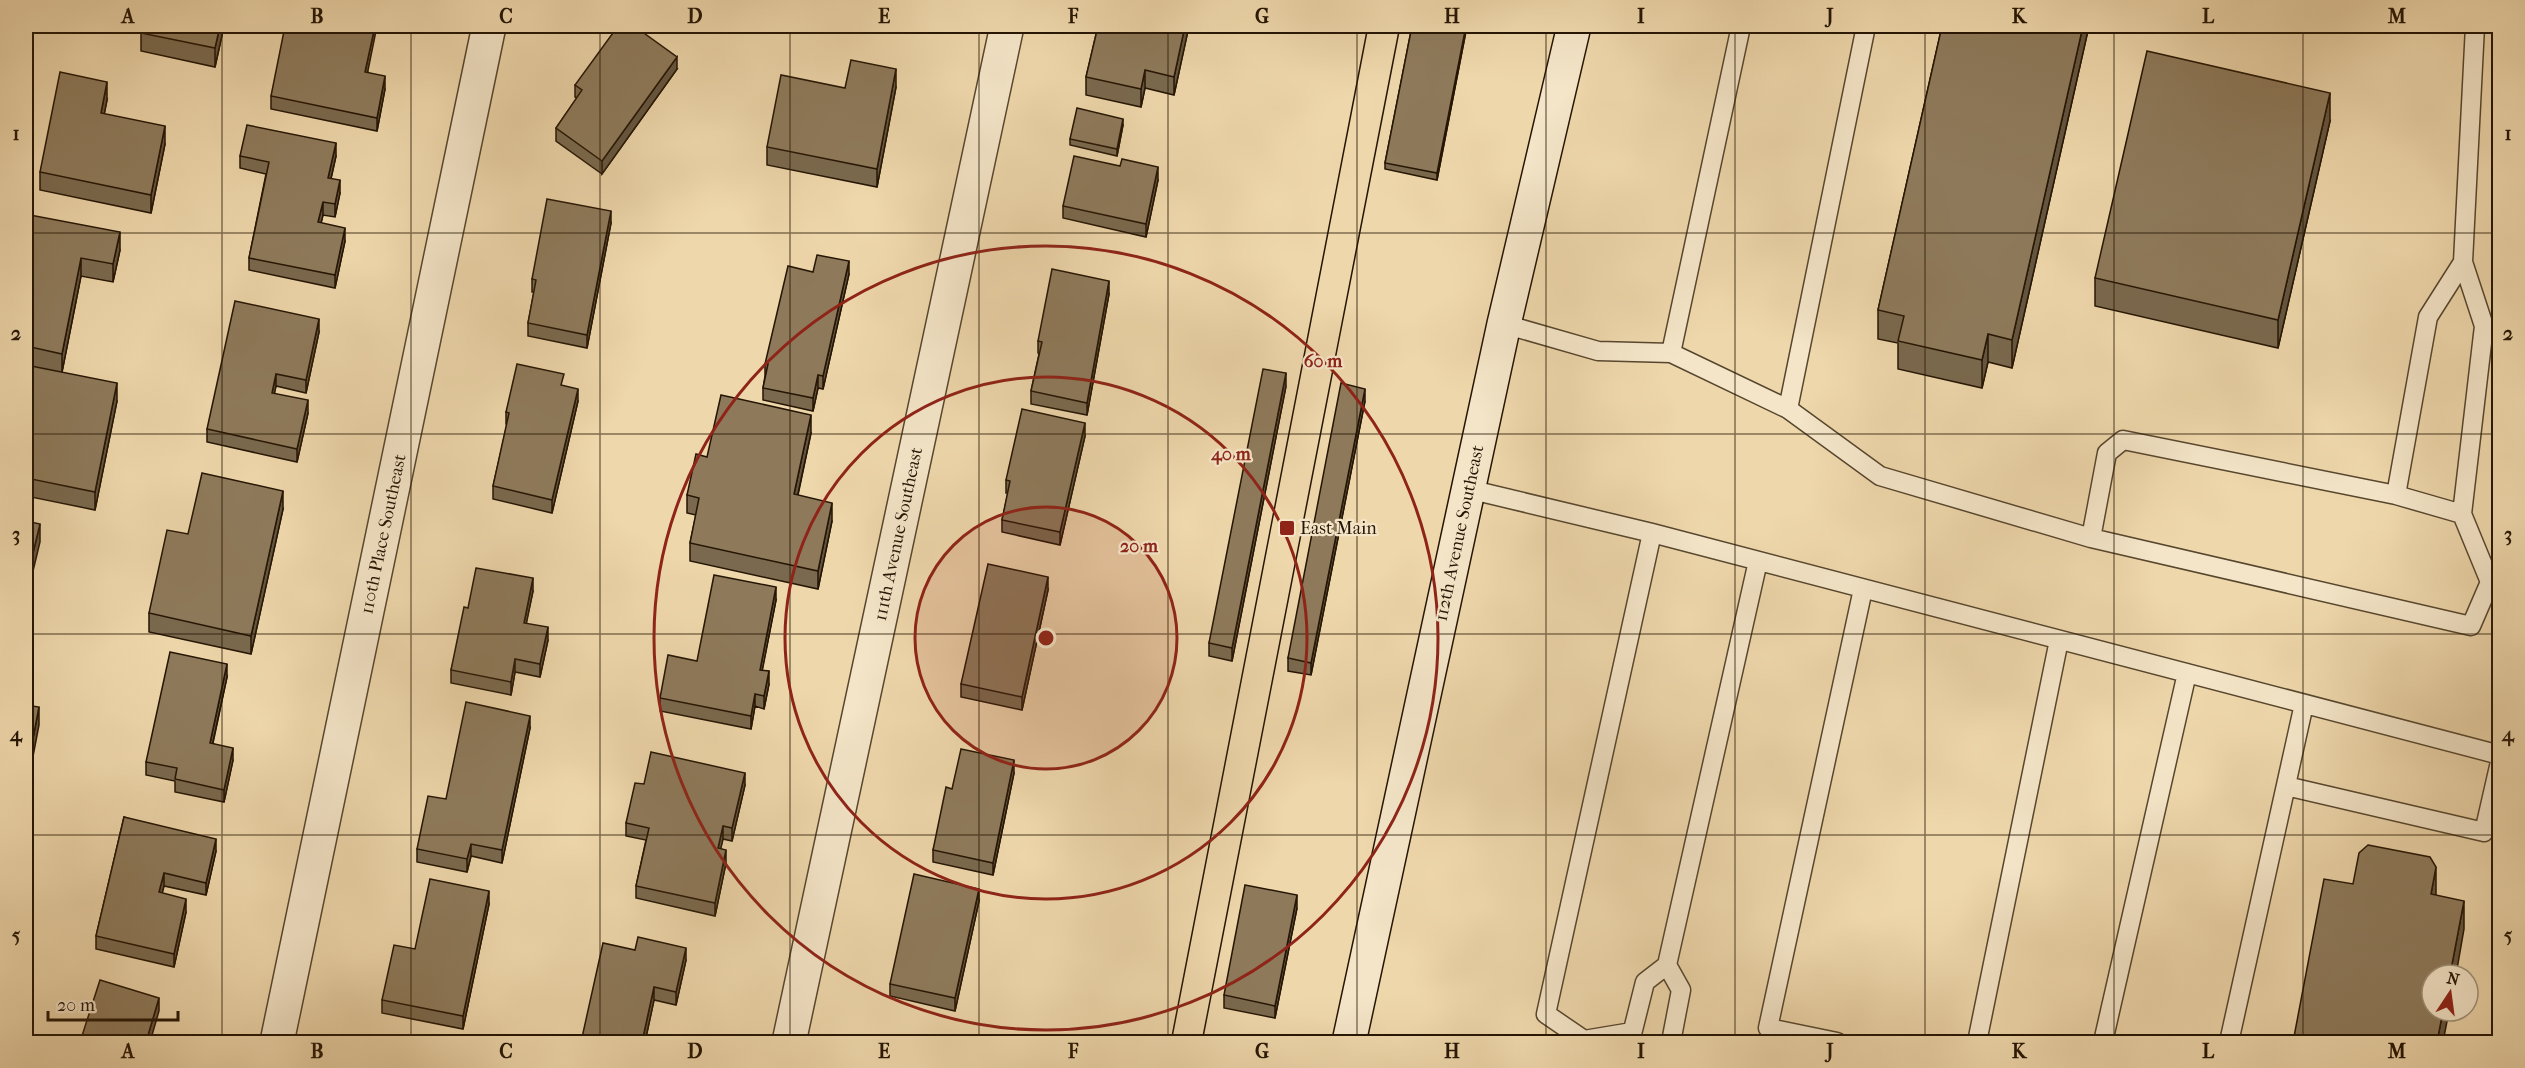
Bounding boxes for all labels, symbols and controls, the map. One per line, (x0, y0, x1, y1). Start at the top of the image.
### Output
text: A (120, 5, 136, 28)
text: B (310, 5, 324, 28)
text: C (499, 5, 513, 28)
text: D (687, 5, 703, 28)
text: E (878, 5, 890, 28)
text: F (1067, 5, 1079, 28)
text: G (1255, 5, 1269, 28)
text: H (1444, 5, 1460, 28)
text: I (1637, 5, 1645, 28)
text: J (1824, 5, 1834, 28)
text: K (2012, 5, 2028, 28)
text: L (2202, 5, 2215, 28)
text: M (2387, 5, 2407, 28)
text: 1 (12, 122, 20, 145)
text: 1 (2504, 122, 2512, 145)
text: 2 (11, 322, 21, 345)
text: 2 (2503, 322, 2513, 345)
text: 60 m (1304, 351, 1343, 372)
street label: 112th Avenue Southeast (1431, 443, 1489, 623)
text: 40 m (1210, 444, 1252, 465)
street label: 111th Avenue Southeast (870, 445, 927, 623)
street label: 110th Place Southeast (356, 452, 411, 616)
place label: East Main (1300, 518, 1377, 539)
marker: East Main (1278, 519, 1296, 537)
text: 3 (12, 523, 20, 546)
text: 3 (2504, 523, 2512, 546)
text: 20 m (1120, 536, 1159, 557)
centre of rings (1036, 628, 1056, 648)
text: 4 (9, 723, 23, 747)
text: 4 (2501, 723, 2515, 747)
text: 5 (12, 924, 21, 947)
text: 5 (2504, 924, 2513, 947)
north arrow (2420, 963, 2480, 1023)
text: N (2445, 968, 2462, 990)
scale bar (48, 984, 178, 1022)
text: 20 m (57, 995, 95, 1016)
text: A (120, 1040, 136, 1063)
text: B (310, 1040, 324, 1063)
text: C (499, 1040, 513, 1063)
text: D (687, 1040, 703, 1063)
text: E (878, 1040, 890, 1063)
text: F (1067, 1040, 1079, 1063)
text: G (1255, 1040, 1269, 1063)
text: H (1444, 1040, 1460, 1063)
text: I (1637, 1040, 1645, 1063)
text: J (1824, 1040, 1834, 1063)
text: K (2012, 1040, 2028, 1063)
text: L (2202, 1040, 2215, 1063)
text: M (2387, 1040, 2407, 1063)

